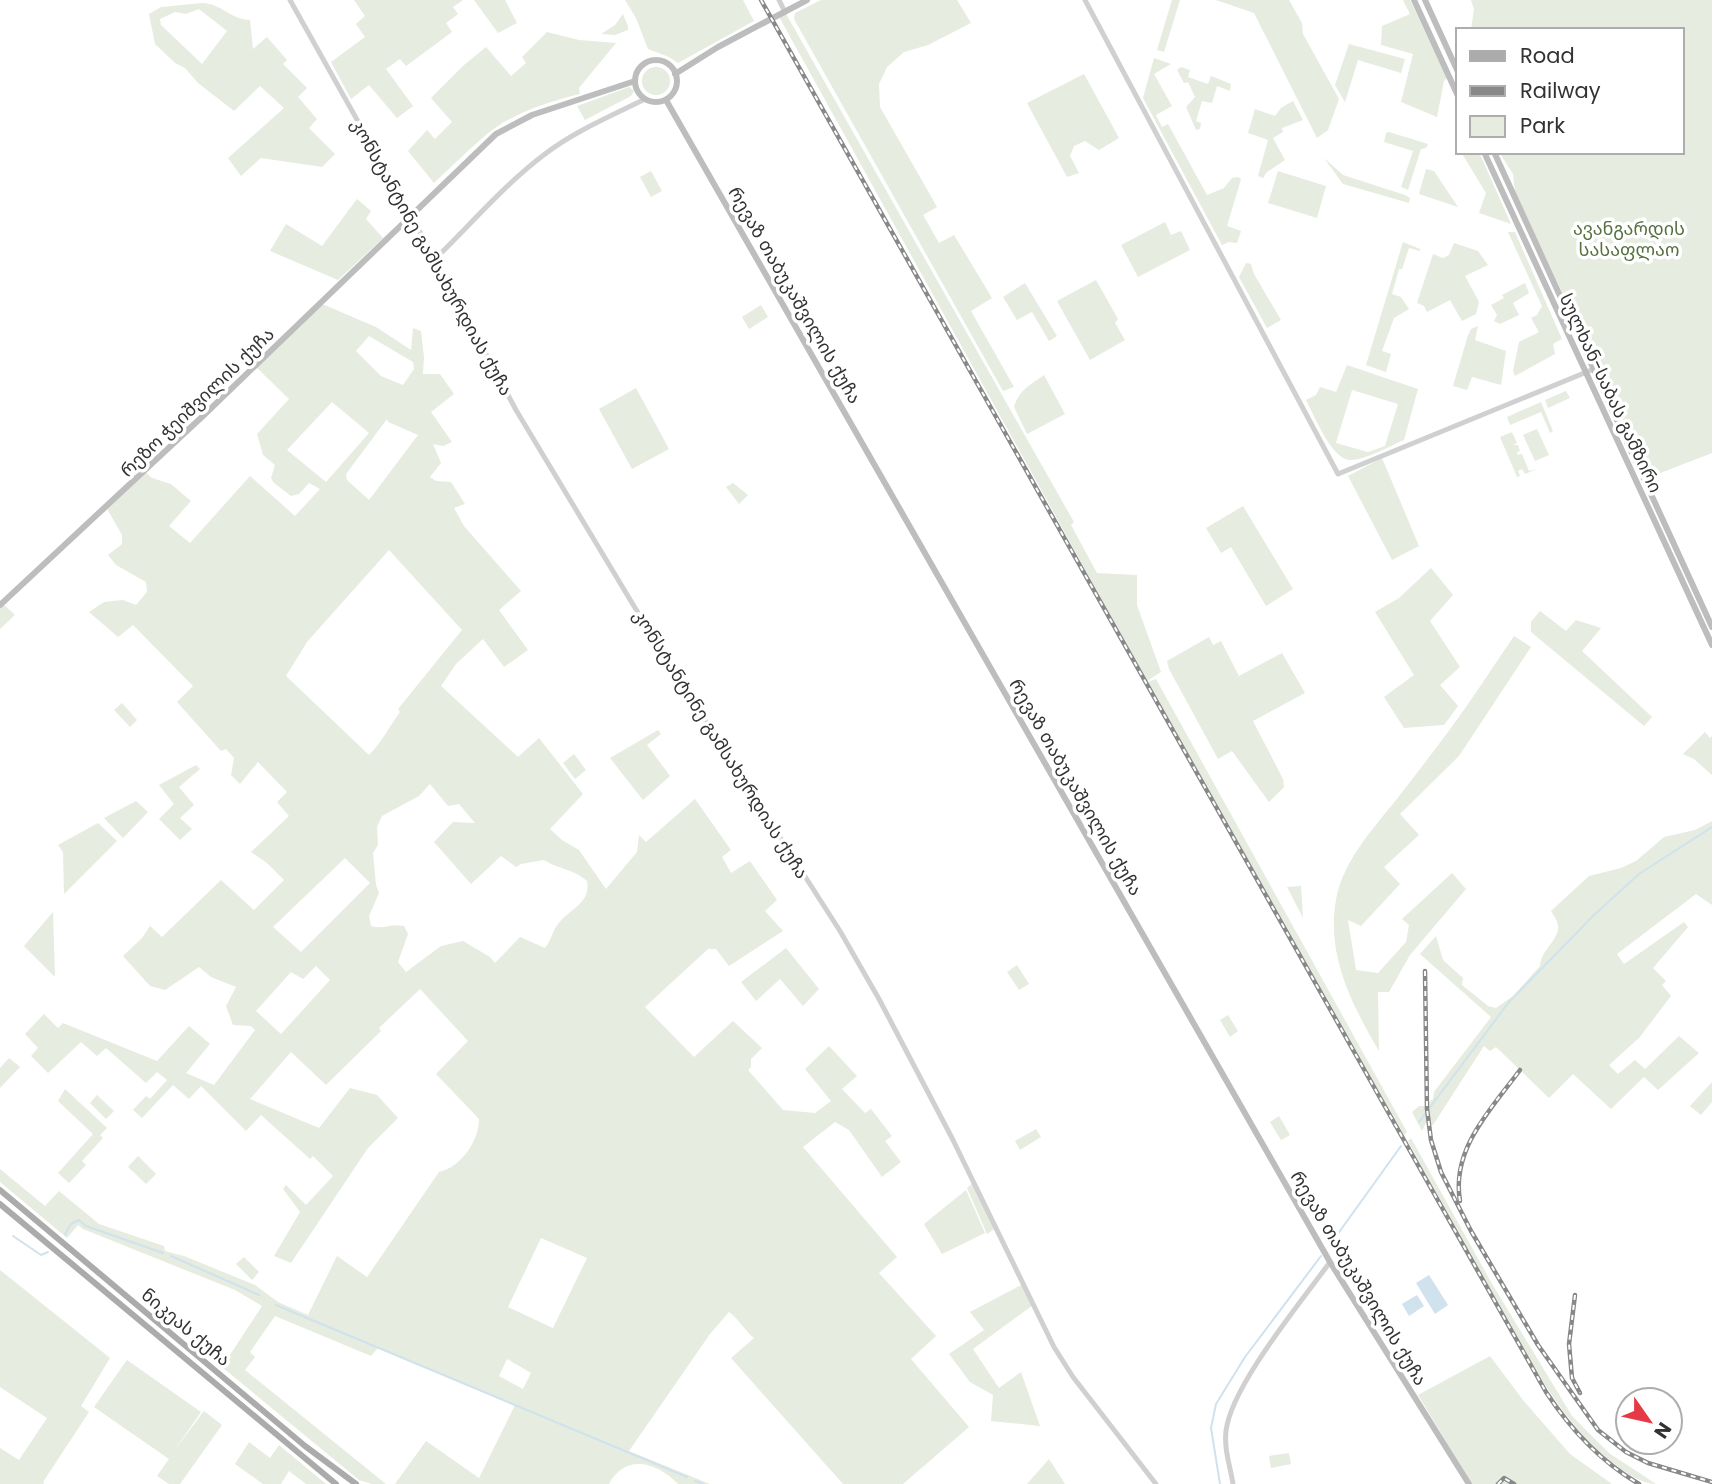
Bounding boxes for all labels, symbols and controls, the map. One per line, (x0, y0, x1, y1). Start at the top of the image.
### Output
legend (1456, 28, 1684, 154)
text: Road (1520, 41, 1575, 70)
text: Railway (1520, 76, 1601, 105)
text: Park (1520, 111, 1565, 140)
street label: კონსტანტინე გამსახურდიას ქუჩა (345, 114, 519, 400)
street label: რევაზ თაბუკაშვილის ქუჩა (723, 182, 867, 408)
park label: ავანგარდის სასაფლაო (1573, 216, 1685, 262)
street label: სულხან-საბას გამზირი (1554, 289, 1668, 497)
street label: რეზო ჭეიშვილის ქუჩა (114, 322, 280, 482)
street label: კონსტანტინე გამსახურდიას ქუჩა (627, 605, 815, 883)
street label: რევაზ თაბუკაშვილის ქუჩა (1004, 674, 1148, 900)
street label: რევაზ თაბუკაშვილის ქუჩა (1285, 1166, 1433, 1390)
street label: ნიკეას ქუჩა (136, 1282, 236, 1372)
north arrow (1614, 1386, 1684, 1456)
text: N (1647, 1417, 1678, 1444)

